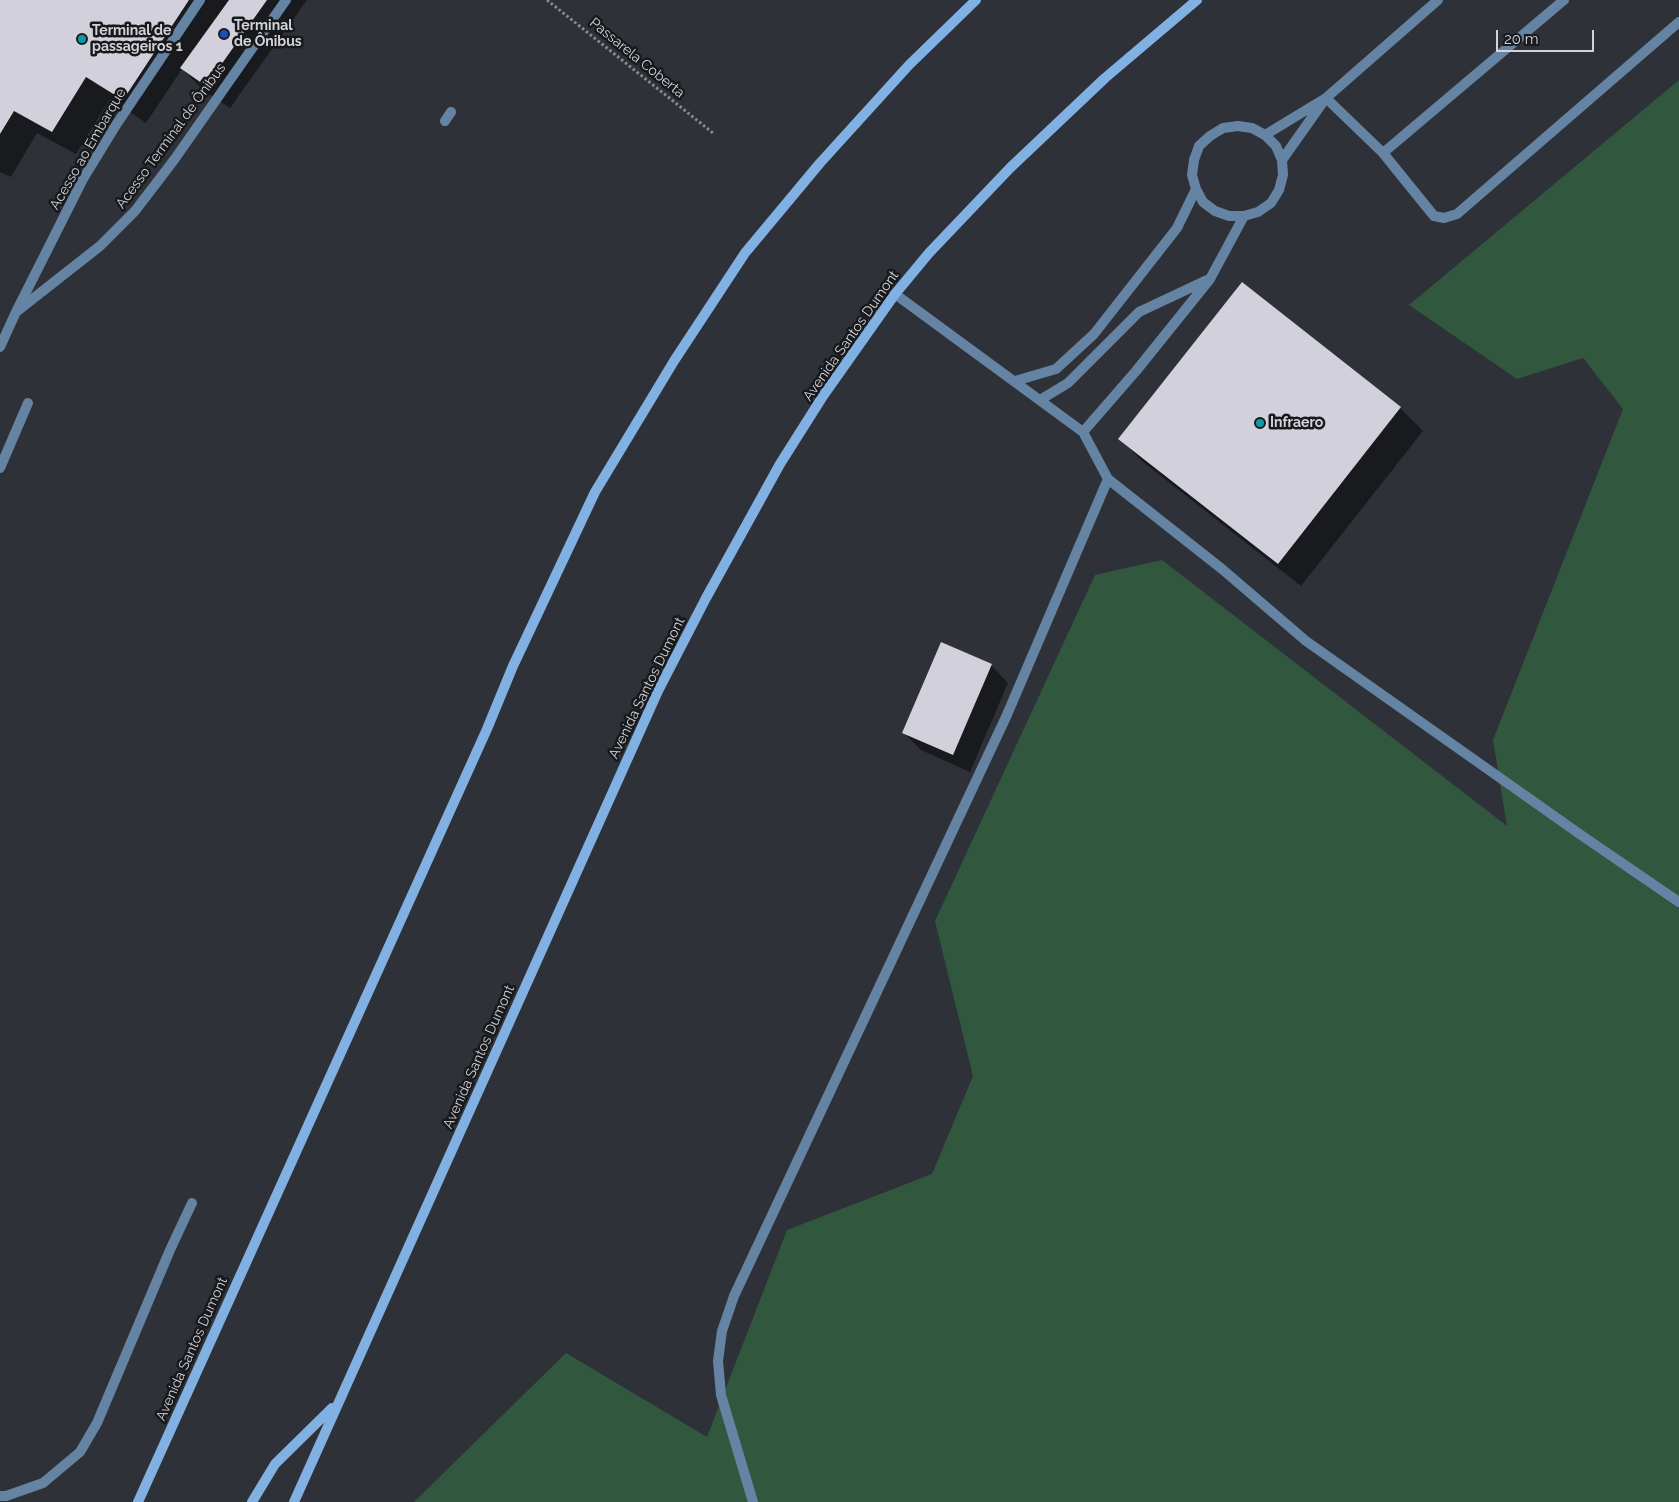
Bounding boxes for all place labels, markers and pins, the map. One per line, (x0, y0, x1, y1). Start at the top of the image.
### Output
place label: Terminal de Ônibus (234, 18, 302, 50)
place label: Terminal de passageiros 1 (92, 23, 183, 56)
marker: Terminal de Ônibus (218, 28, 230, 40)
marker: Terminal de passageiros 1 (76, 33, 88, 45)
place label: Infraero (1270, 415, 1323, 431)
marker: Infraero (1254, 417, 1266, 429)

